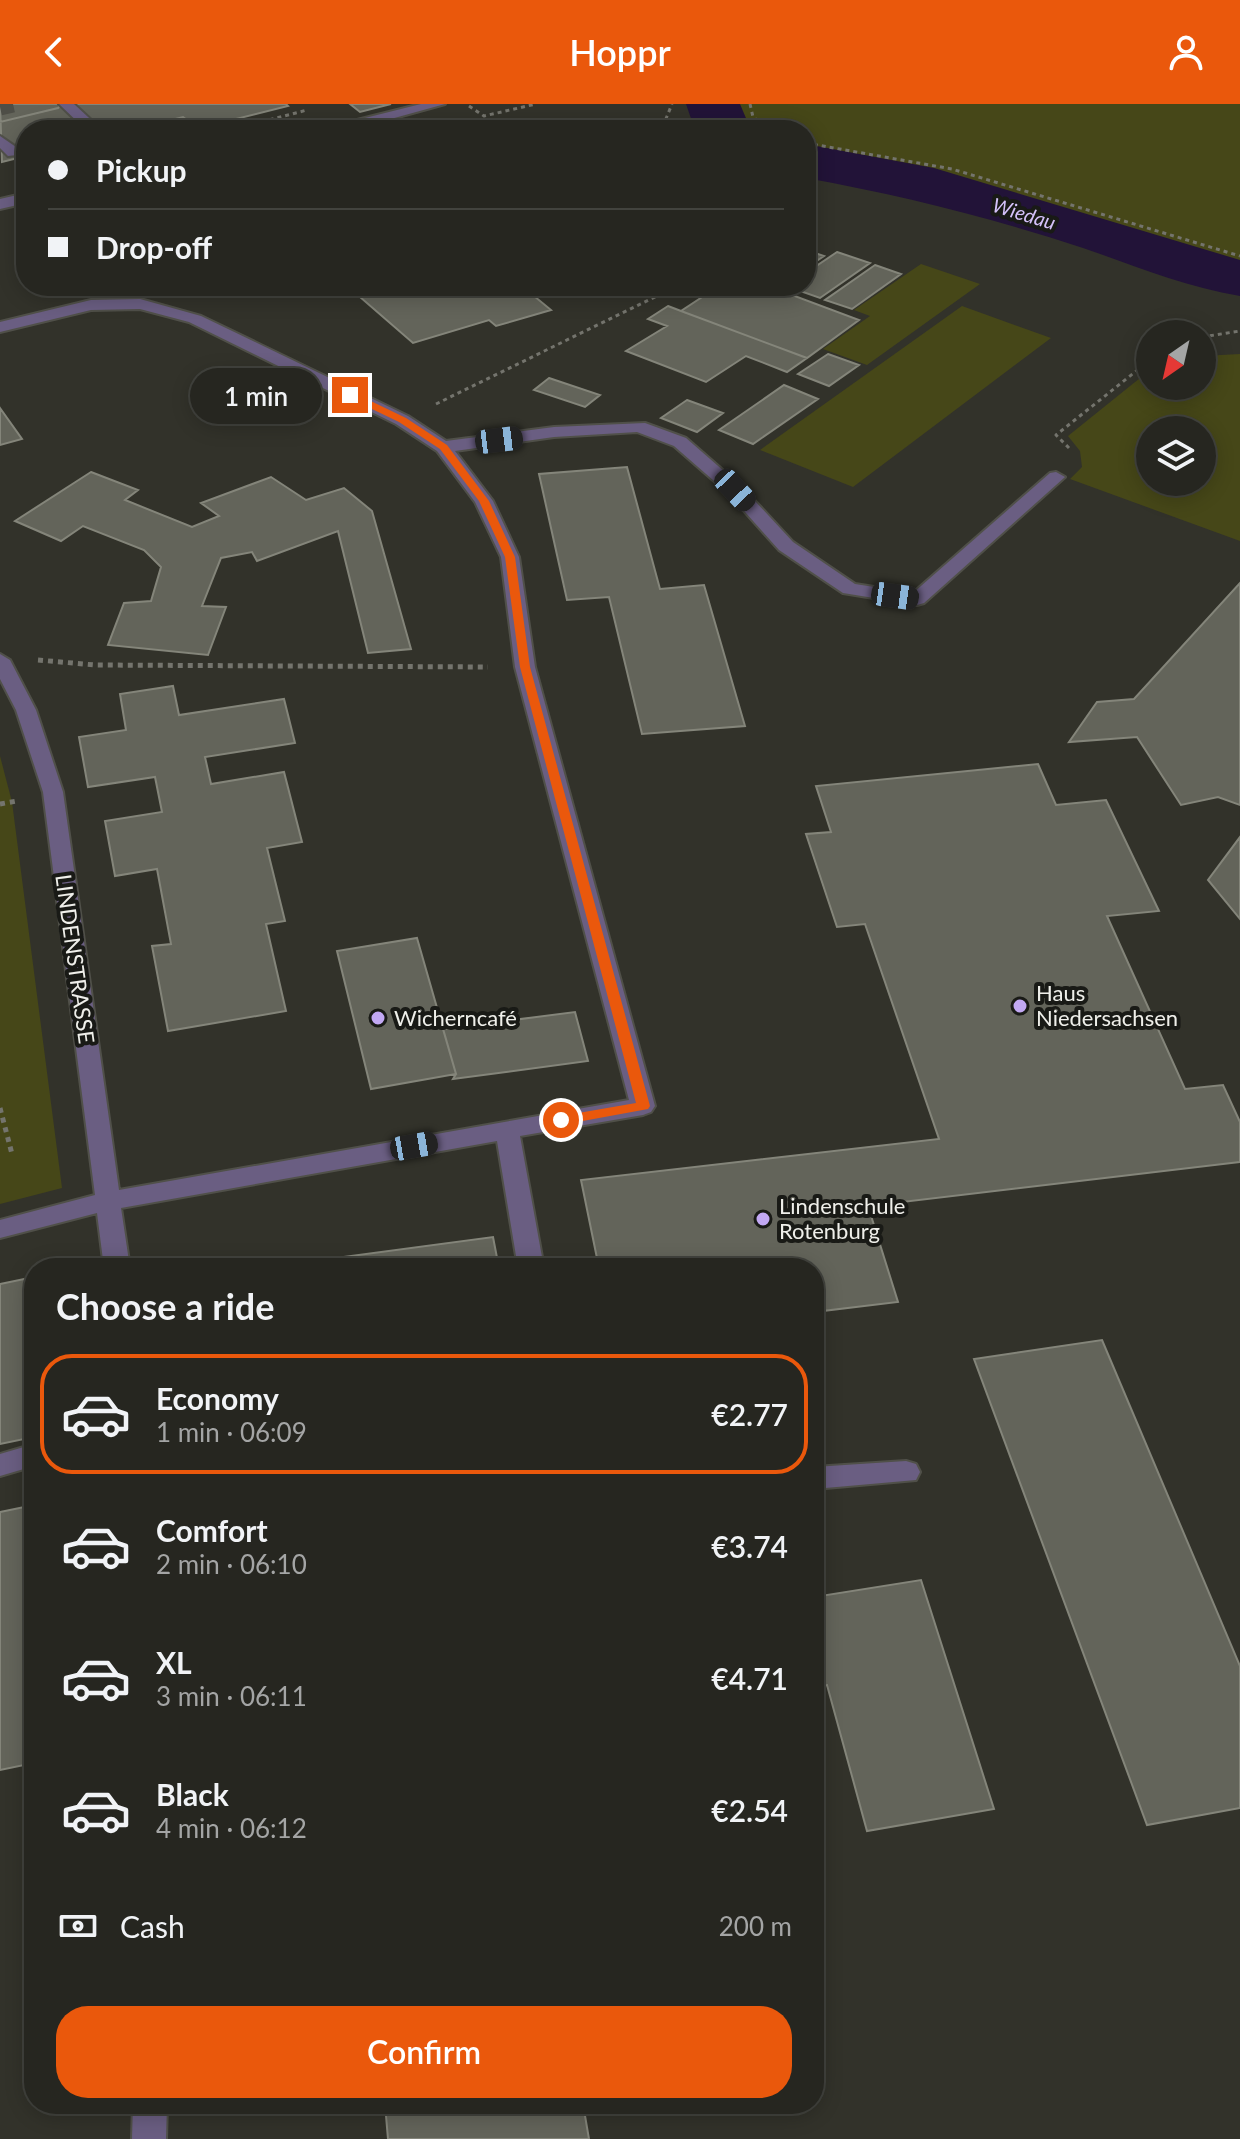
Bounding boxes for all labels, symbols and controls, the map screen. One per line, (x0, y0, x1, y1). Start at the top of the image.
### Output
icon: back (32, 30, 76, 74)
text: Hoppr (569, 30, 671, 74)
icon: person (1164, 30, 1208, 74)
text: Pickup (96, 152, 187, 188)
water label: Wiedau (990, 192, 1059, 234)
text: Drop-off (96, 229, 212, 265)
north arrow (1136, 320, 1216, 400)
map controls (1136, 320, 1216, 496)
callout: 1 min (190, 367, 322, 423)
route end (332, 377, 368, 413)
text: 1 min (224, 380, 288, 412)
button: layers (1136, 416, 1216, 496)
car (474, 425, 524, 455)
car (710, 464, 760, 516)
car (870, 581, 920, 611)
street label: LINDENSTRASSE (50, 873, 101, 1045)
place label: Haus Niedersachsen (1036, 979, 1178, 1031)
marker: Haus Niedersachsen (1011, 997, 1029, 1015)
place label: Wicherncafé (394, 1004, 517, 1031)
marker: Wicherncafé (369, 1009, 387, 1027)
route start (543, 1102, 579, 1138)
car (388, 1130, 440, 1162)
place label: Lindenschule Rotenburg (779, 1192, 905, 1244)
marker: Lindenschule Rotenburg (754, 1210, 772, 1228)
text: Choose a ride (56, 1284, 275, 1328)
icon: car (60, 1378, 132, 1450)
text: Economy (156, 1380, 279, 1416)
text: €2.77 (711, 1396, 788, 1432)
text: 1 min · 06:09 (156, 1416, 307, 1448)
icon: car (60, 1510, 132, 1582)
text: Comfort (156, 1512, 268, 1548)
text: €3.74 (711, 1528, 788, 1564)
text: 2 min · 06:10 (156, 1548, 307, 1580)
icon: car (60, 1642, 132, 1714)
text: XL (156, 1644, 192, 1680)
text: €4.71 (711, 1660, 788, 1696)
text: 3 min · 06:11 (156, 1680, 307, 1712)
icon: car (60, 1774, 132, 1846)
text: Black (156, 1776, 229, 1812)
text: €2.54 (711, 1792, 788, 1828)
text: 4 min · 06:12 (156, 1812, 307, 1844)
icon: cash (56, 1904, 100, 1948)
text: Cash (120, 1908, 185, 1944)
text: 200 m (719, 1910, 792, 1942)
button: Confirm (56, 2006, 792, 2098)

